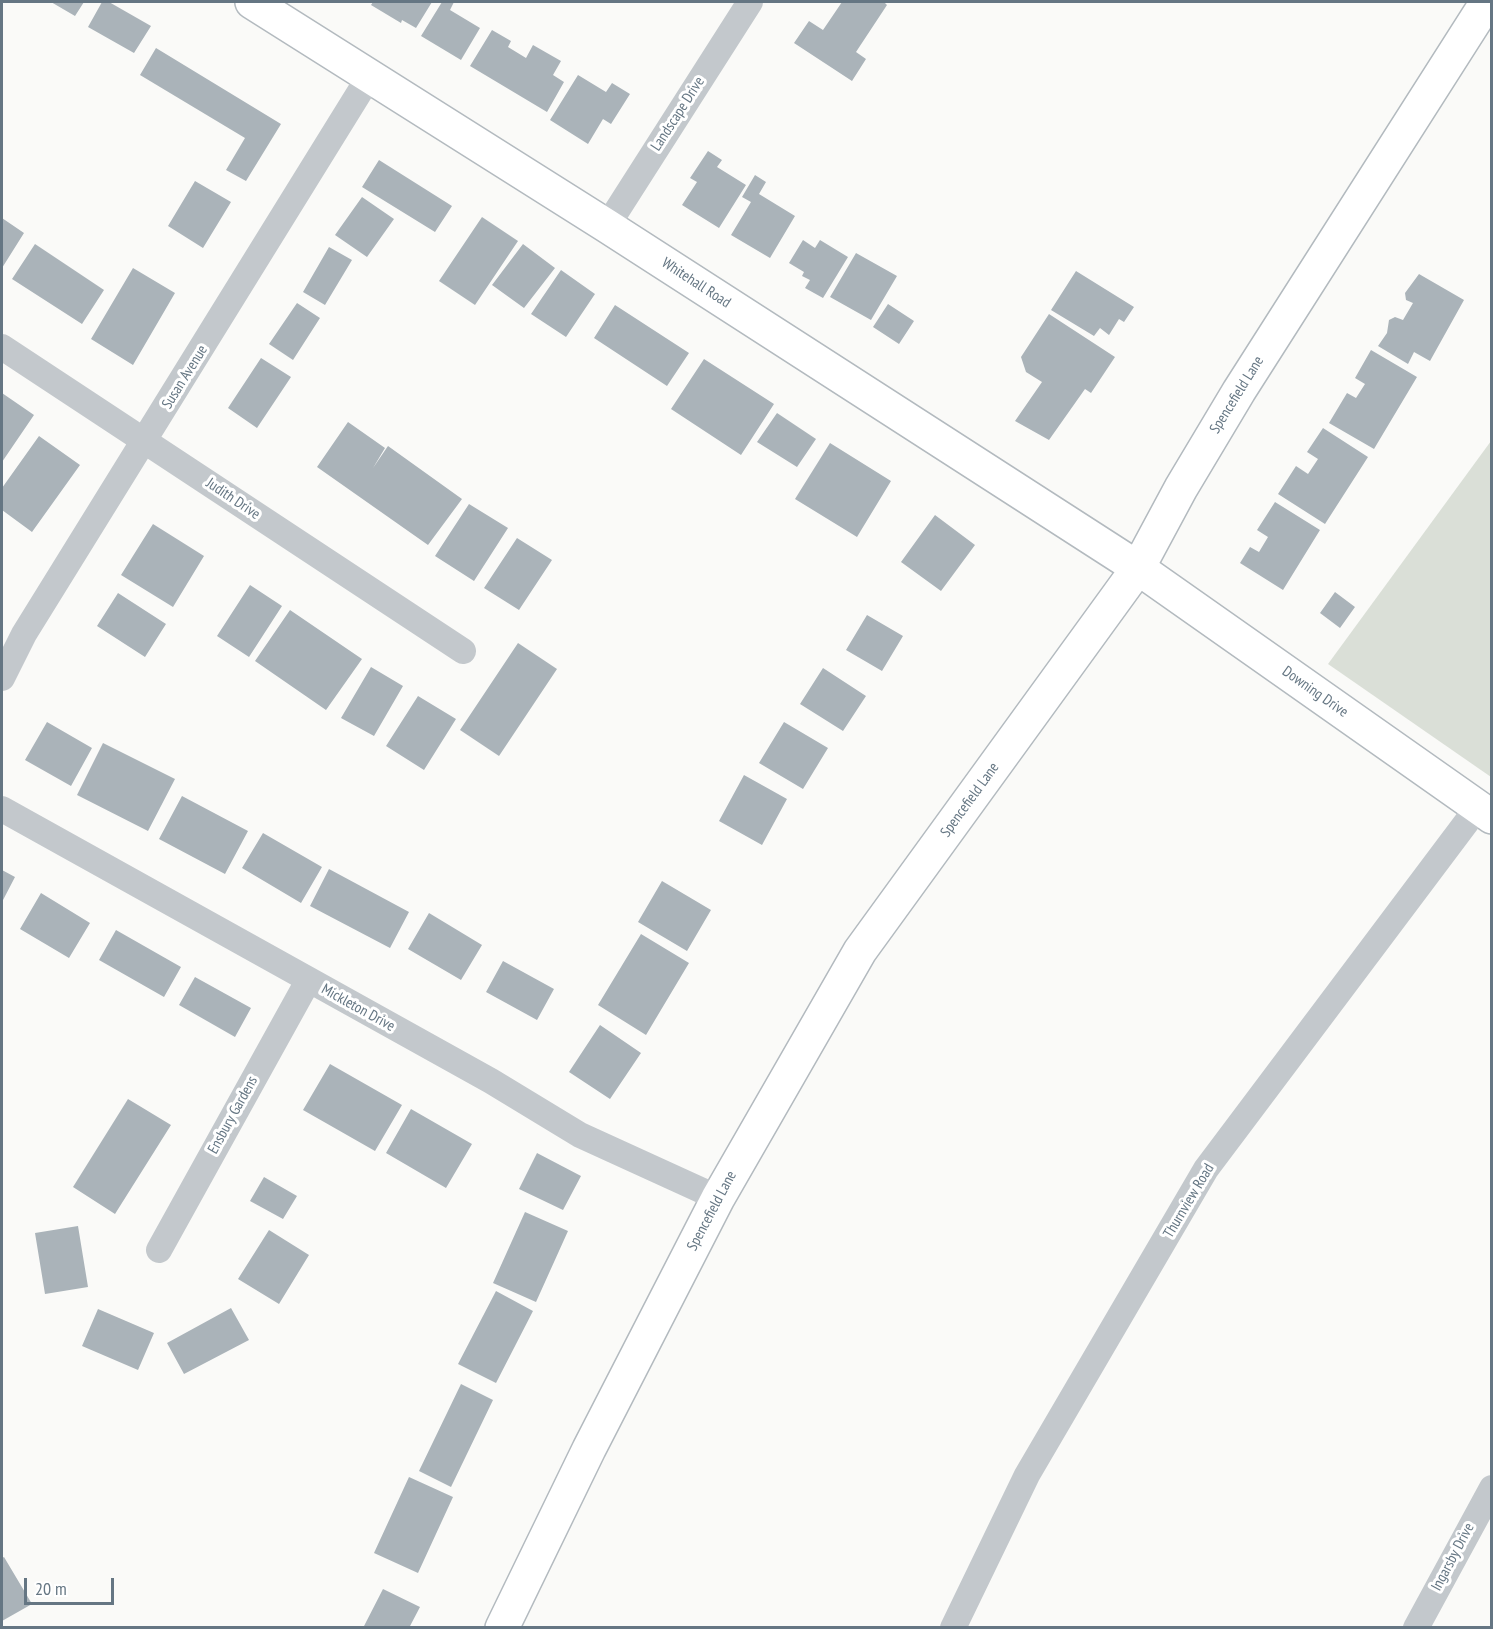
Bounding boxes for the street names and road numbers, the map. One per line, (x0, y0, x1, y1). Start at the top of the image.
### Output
street label: Landscape Drive (647, 74, 709, 154)
street label: Whitehall Road (658, 254, 734, 312)
street label: Susan Avenue (158, 342, 212, 412)
street label: Spencefield Lane (1206, 353, 1268, 437)
street label: Judith Drive (203, 474, 263, 524)
street label: Downing Drive (1279, 663, 1351, 721)
street label: Spencefield Lane (937, 759, 1003, 841)
street label: Mickleton Drive (318, 980, 398, 1036)
street label: Ensbury Gardens (204, 1073, 262, 1157)
street label: Thurnview Road (1160, 1161, 1218, 1241)
street label: Spencefield Lane (683, 1168, 741, 1254)
street label: Ingarsby Drive (1428, 1520, 1478, 1594)

